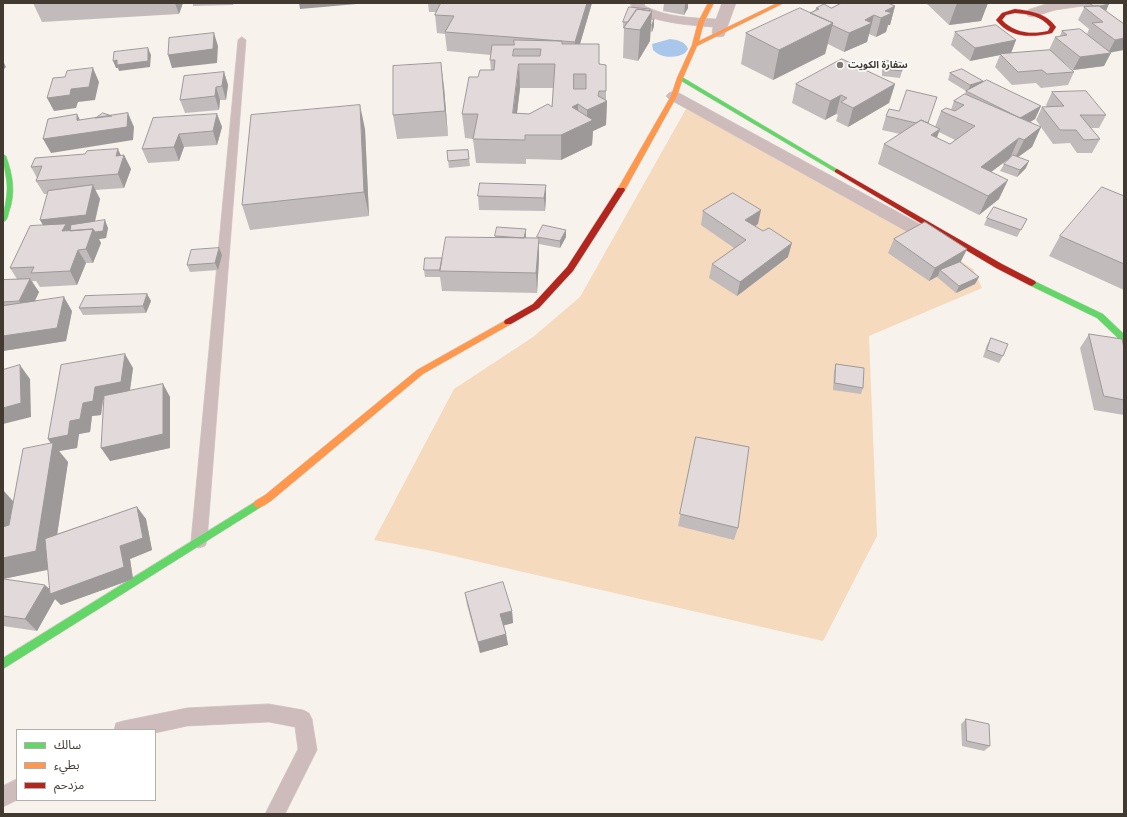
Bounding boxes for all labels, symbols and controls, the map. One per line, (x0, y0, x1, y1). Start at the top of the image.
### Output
place label: سفارة الكويت (848, 59, 908, 71)
marker: سفارة الكويت (835, 60, 845, 70)
legend (16, 729, 156, 801)
text: سالك (54, 738, 81, 751)
text: بطيء (54, 758, 80, 771)
text: مزدحم (54, 778, 84, 791)

